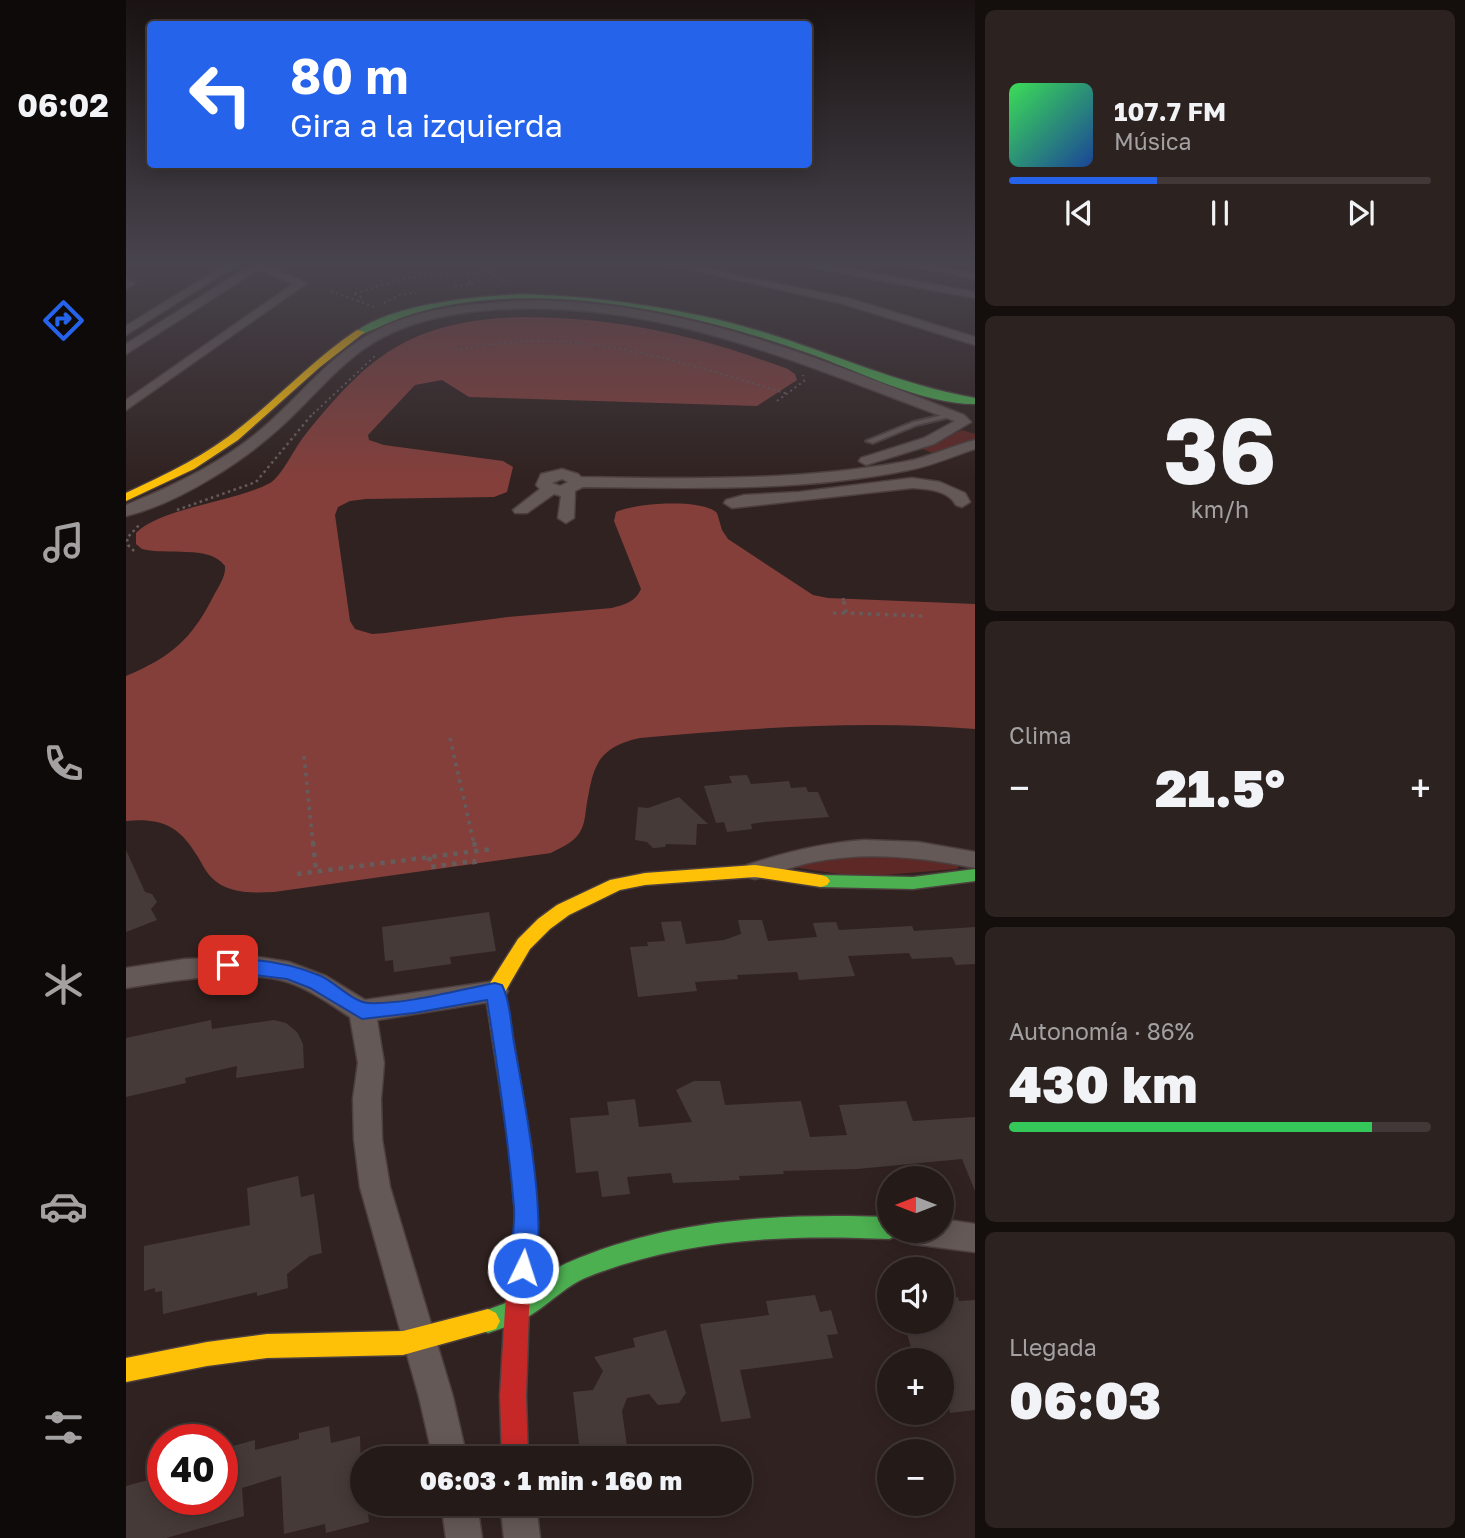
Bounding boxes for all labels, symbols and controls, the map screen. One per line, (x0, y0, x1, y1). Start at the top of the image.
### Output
text: 80 m (290, 46, 408, 105)
icon: left (175, 49, 266, 140)
text: 06:02 (17, 86, 109, 124)
text: 107.7 FM (1114, 96, 1226, 127)
text: Gira a la izquierda (290, 106, 563, 144)
text: Música (1114, 127, 1192, 155)
icon: previous (1060, 194, 1098, 232)
icon: pause (1201, 194, 1239, 232)
icon: next (1342, 194, 1380, 232)
icon: directions (39, 296, 88, 345)
text: 36 (1163, 395, 1277, 504)
text: km/h (1191, 495, 1249, 523)
icon: music (39, 518, 88, 567)
text: Clima (1009, 721, 1072, 749)
icon: phone (39, 739, 88, 788)
text: 21.5° (1155, 756, 1285, 818)
text: − (1009, 765, 1030, 810)
text: + (1410, 765, 1431, 810)
pin (198, 935, 258, 995)
icon: arrive (209, 946, 247, 984)
icon: climate (39, 960, 88, 1009)
text: Autonomía · 86% (1009, 1017, 1194, 1045)
text: 430 km (1009, 1052, 1197, 1114)
north arrow (877, 1166, 954, 1242)
map controls (877, 1166, 954, 1516)
icon: car (39, 1182, 88, 1231)
position arrow (486, 1231, 560, 1305)
button: sound (877, 1257, 954, 1334)
text: Llegada (1009, 1333, 1097, 1361)
button: + (877, 1348, 954, 1425)
text: 06:03 (1009, 1368, 1161, 1430)
icon: filters (39, 1403, 88, 1452)
speed limit sign: 40 (147, 1424, 238, 1515)
button: − (877, 1439, 954, 1516)
text: 06:03 · 1 min · 160 m (420, 1465, 682, 1496)

